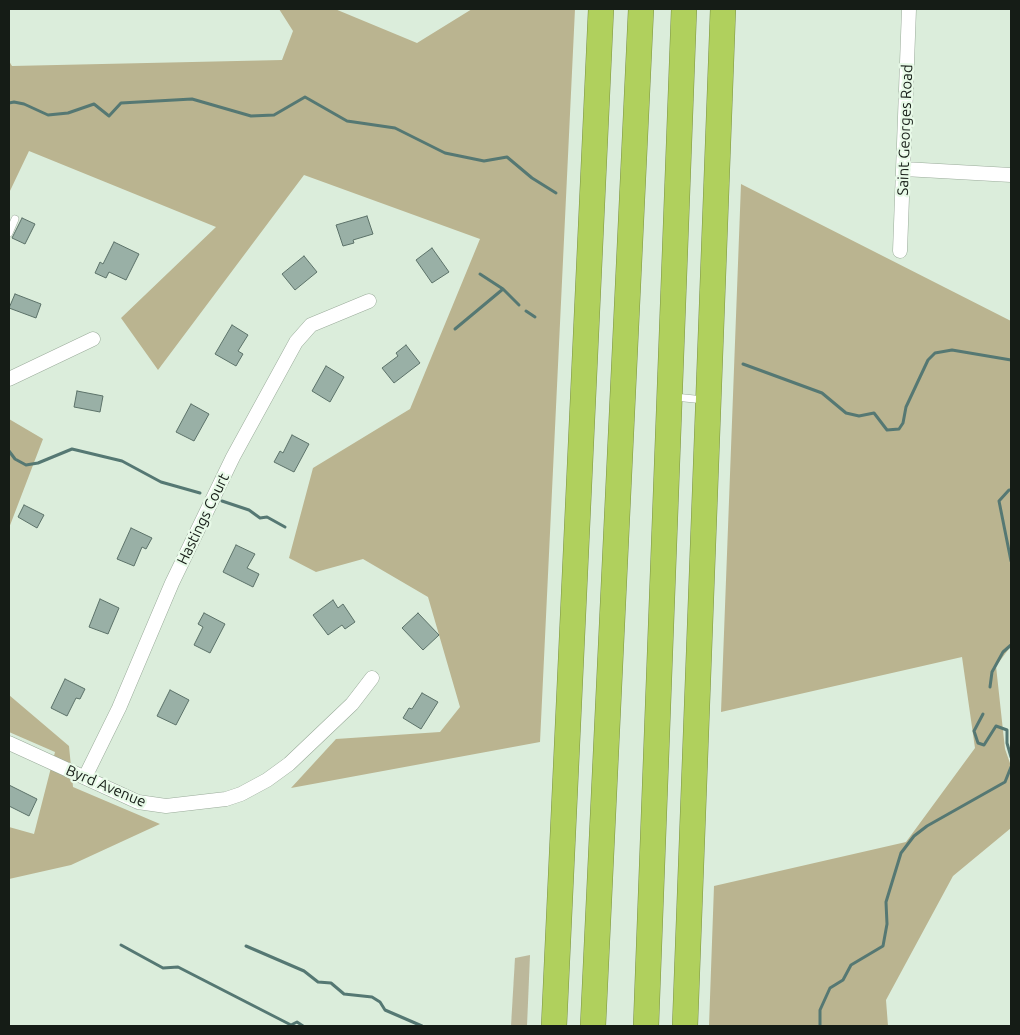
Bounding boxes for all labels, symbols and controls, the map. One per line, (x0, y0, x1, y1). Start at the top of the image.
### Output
street label: Saint Georges Road (894, 64, 916, 196)
street label: Hastings Court (173, 470, 233, 568)
street label: Byrd Avenue (63, 761, 149, 811)

